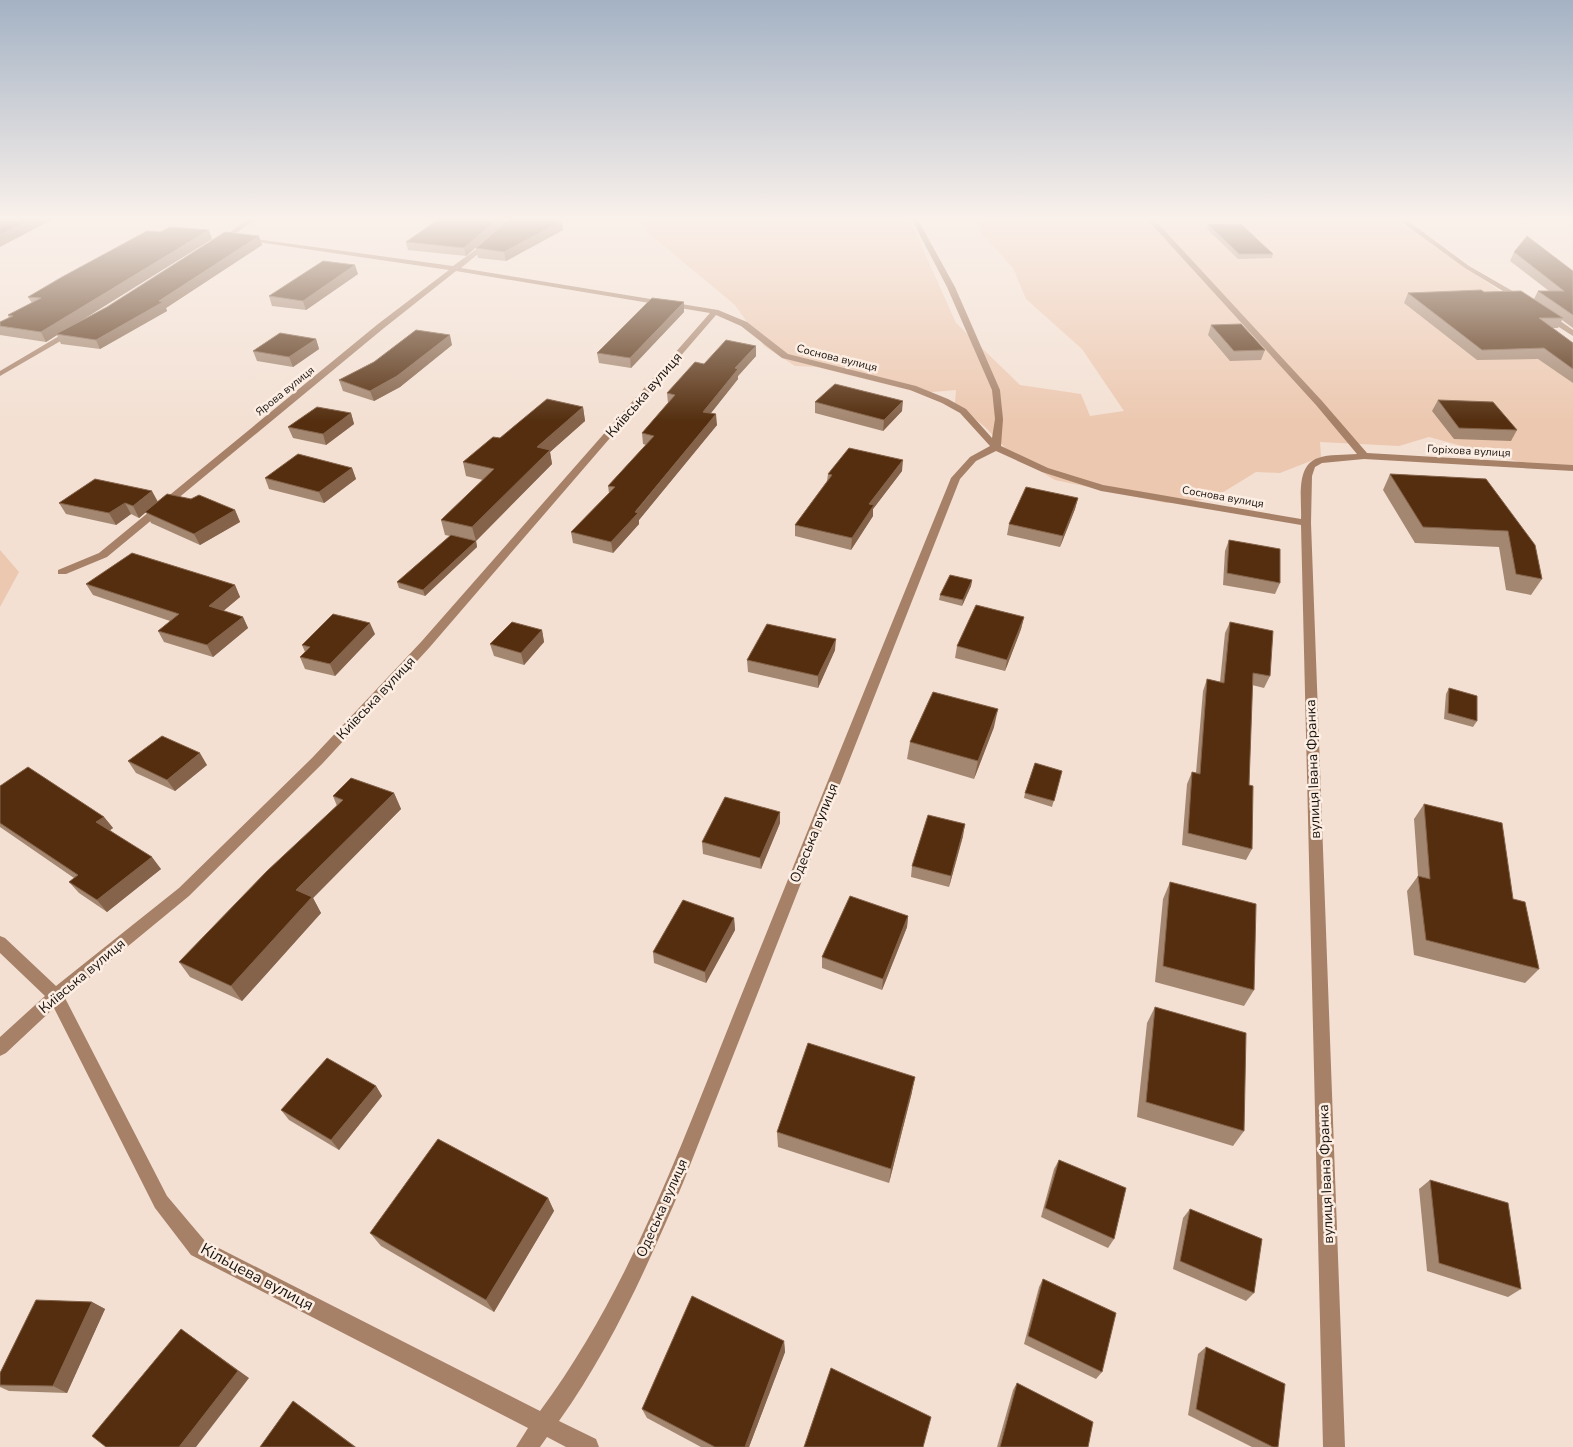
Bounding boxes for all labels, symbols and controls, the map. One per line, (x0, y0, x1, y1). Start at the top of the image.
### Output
street label: Соснова вулиця (795, 341, 879, 375)
street label: Київська вулиця (602, 348, 686, 442)
street label: Ярова вулиця (252, 363, 318, 419)
street label: Горіхова вулиця (1427, 441, 1511, 461)
street label: Соснова вулиця (1181, 482, 1265, 512)
street label: Київська вулиця (332, 652, 420, 744)
street label: вулиця Івана Франка (1301, 699, 1325, 839)
street label: Одеська вулиця (785, 780, 843, 886)
street label: Київська вулиця (35, 934, 129, 1018)
street label: вулиця Івана Франка (1314, 1104, 1338, 1244)
street label: Одеська вулиця (632, 1156, 692, 1260)
street label: Кільцева вулиця (197, 1238, 317, 1316)

